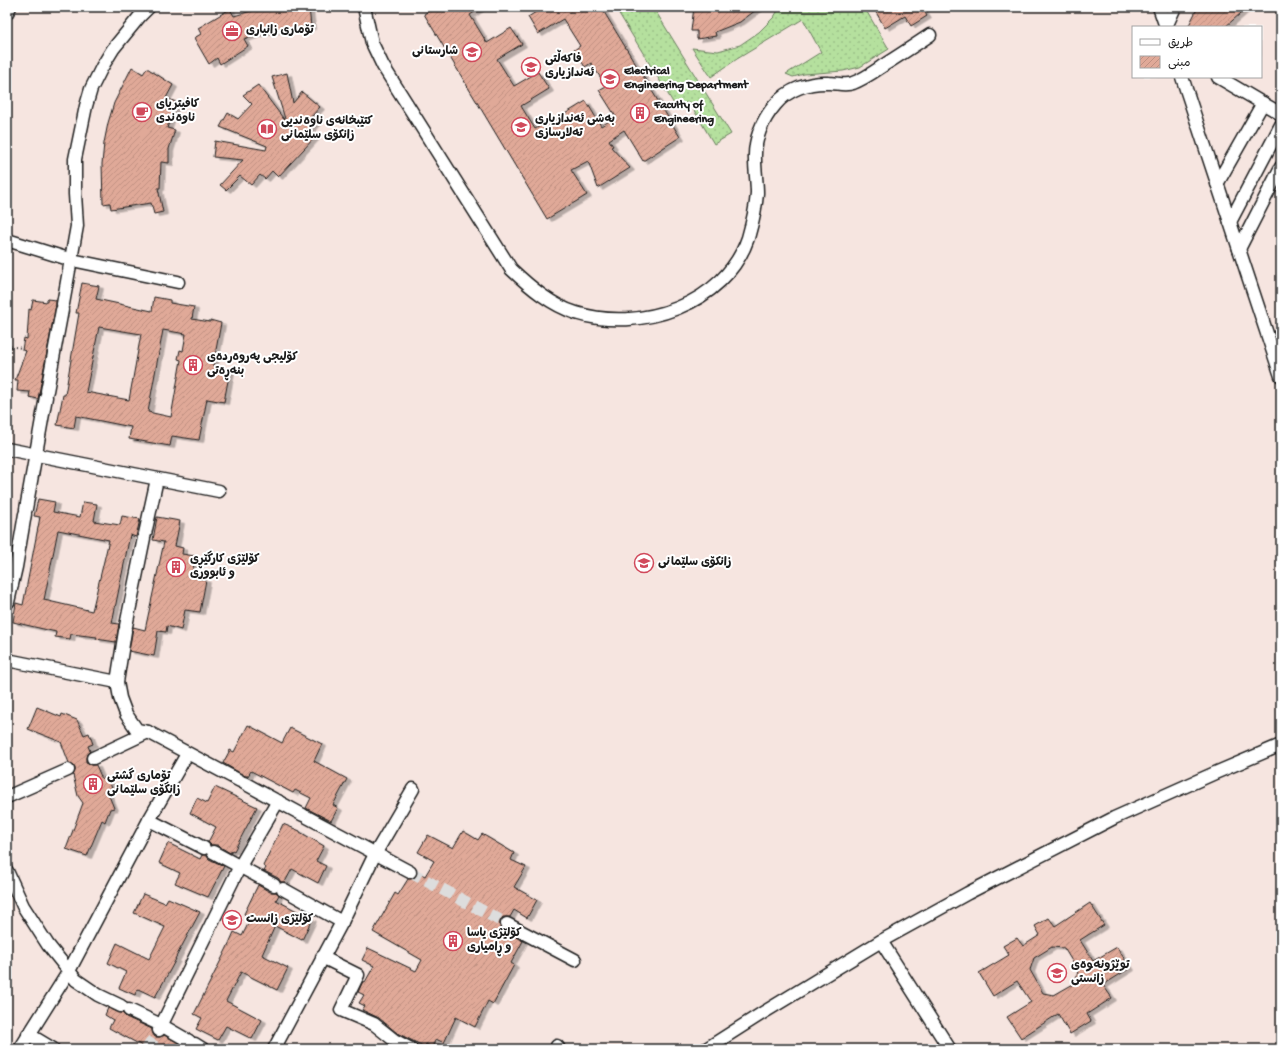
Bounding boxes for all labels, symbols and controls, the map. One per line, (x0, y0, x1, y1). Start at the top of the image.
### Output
office icon: تۆماری زانیاری (221, 20, 243, 42)
place label: تۆماری زانیاری (246, 24, 314, 38)
legend (1132, 26, 1262, 78)
text: طريق (1168, 37, 1193, 51)
school or university icon: شارستانی (461, 41, 483, 63)
place label: شارستانی (412, 45, 458, 59)
place label: فاکەڵتی ئەندازیاری (545, 49, 595, 81)
school or university icon: فاکەڵتی ئەندازیاری (520, 56, 542, 78)
text: مبنى (1168, 57, 1191, 71)
place label: Electrical Engineering Department (623, 65, 749, 93)
school or university icon: Electrical Engineering Department (599, 68, 621, 90)
place label: کافیتریای ناوەندی (156, 97, 200, 126)
place label: Faculty of Engineering (653, 99, 714, 127)
cafe icon: کافیتریای ناوەندی (131, 101, 153, 123)
building icon: Faculty of Engineering (629, 102, 651, 124)
place label: بەشی ئەندازیاری تەلارسازی (535, 113, 615, 141)
place label: کتێبخانەی ناوەندیی زانکۆی سلێمانی (281, 115, 374, 143)
school or university icon: بەشی ئەندازیاری تەلارسازی (510, 116, 532, 138)
library icon: کتێبخانەی ناوەندیی زانکۆی سلێمانی (256, 118, 278, 140)
place label: کۆلیجی پەروەردەی بنەڕەتی (207, 351, 298, 381)
building icon: کۆلیجی پەروەردەی بنەڕەتی (182, 354, 204, 376)
place label: كۆلێژی كارگێڕی و ئابووری (190, 550, 260, 581)
school or university icon: زانکۆی سلێمانی (633, 552, 655, 574)
building icon: كۆلێژی كارگێڕی و ئابووری (165, 556, 187, 578)
place label: زانکۆی سلێمانی (658, 556, 732, 570)
place label: تۆماری گشتی زانگۆی سلێمانی (107, 767, 181, 798)
building icon: تۆماری گشتی زانگۆی سلێمانی (82, 773, 104, 795)
school or university icon: کۆلێژی زانست (221, 909, 243, 931)
place label: کۆلێژی زانست (246, 913, 314, 927)
place label: کۆلێژی یاسا و ڕامیاری (467, 927, 522, 957)
building icon: کۆلێژی یاسا و ڕامیاری (442, 930, 464, 952)
place label: توێژونەوەی زانستی (1071, 959, 1130, 987)
school or university icon: توێژونەوەی زانستی (1046, 962, 1068, 984)

